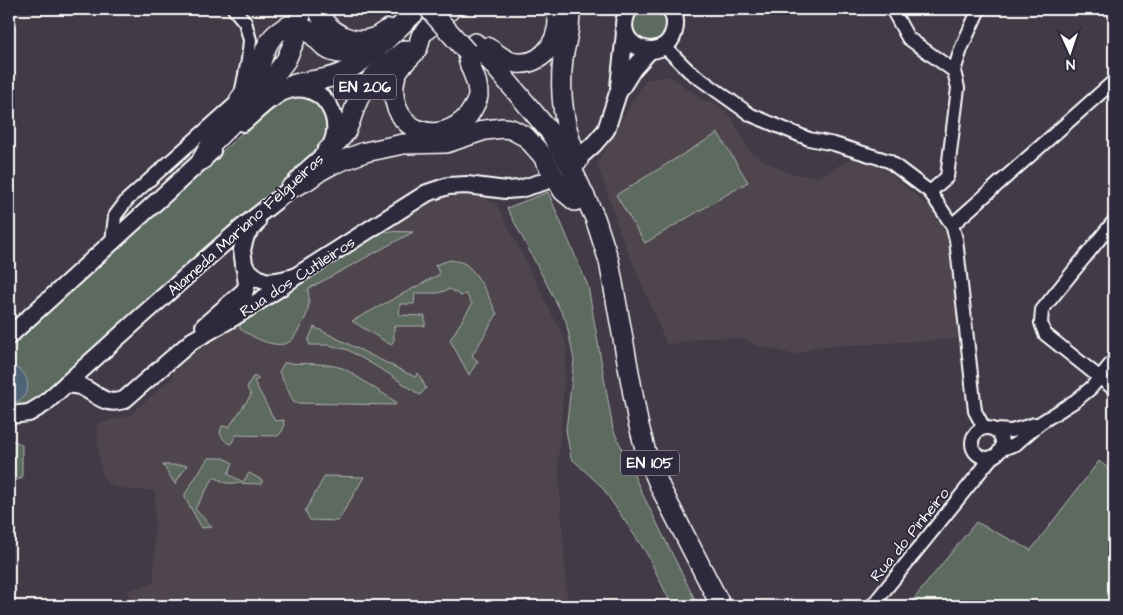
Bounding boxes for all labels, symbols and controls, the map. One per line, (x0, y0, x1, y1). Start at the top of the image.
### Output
north arrow (1046, 28, 1096, 78)
text: N (1066, 54, 1076, 74)
road number: EN 206 (334, 74, 396, 100)
street label: Alameda Mariano Felgueiras (163, 148, 329, 302)
street label: Rua dos Cutileiros (236, 231, 360, 322)
road number: EN 105 (621, 450, 679, 476)
street label: Rua do Pinheiro (865, 483, 955, 586)

